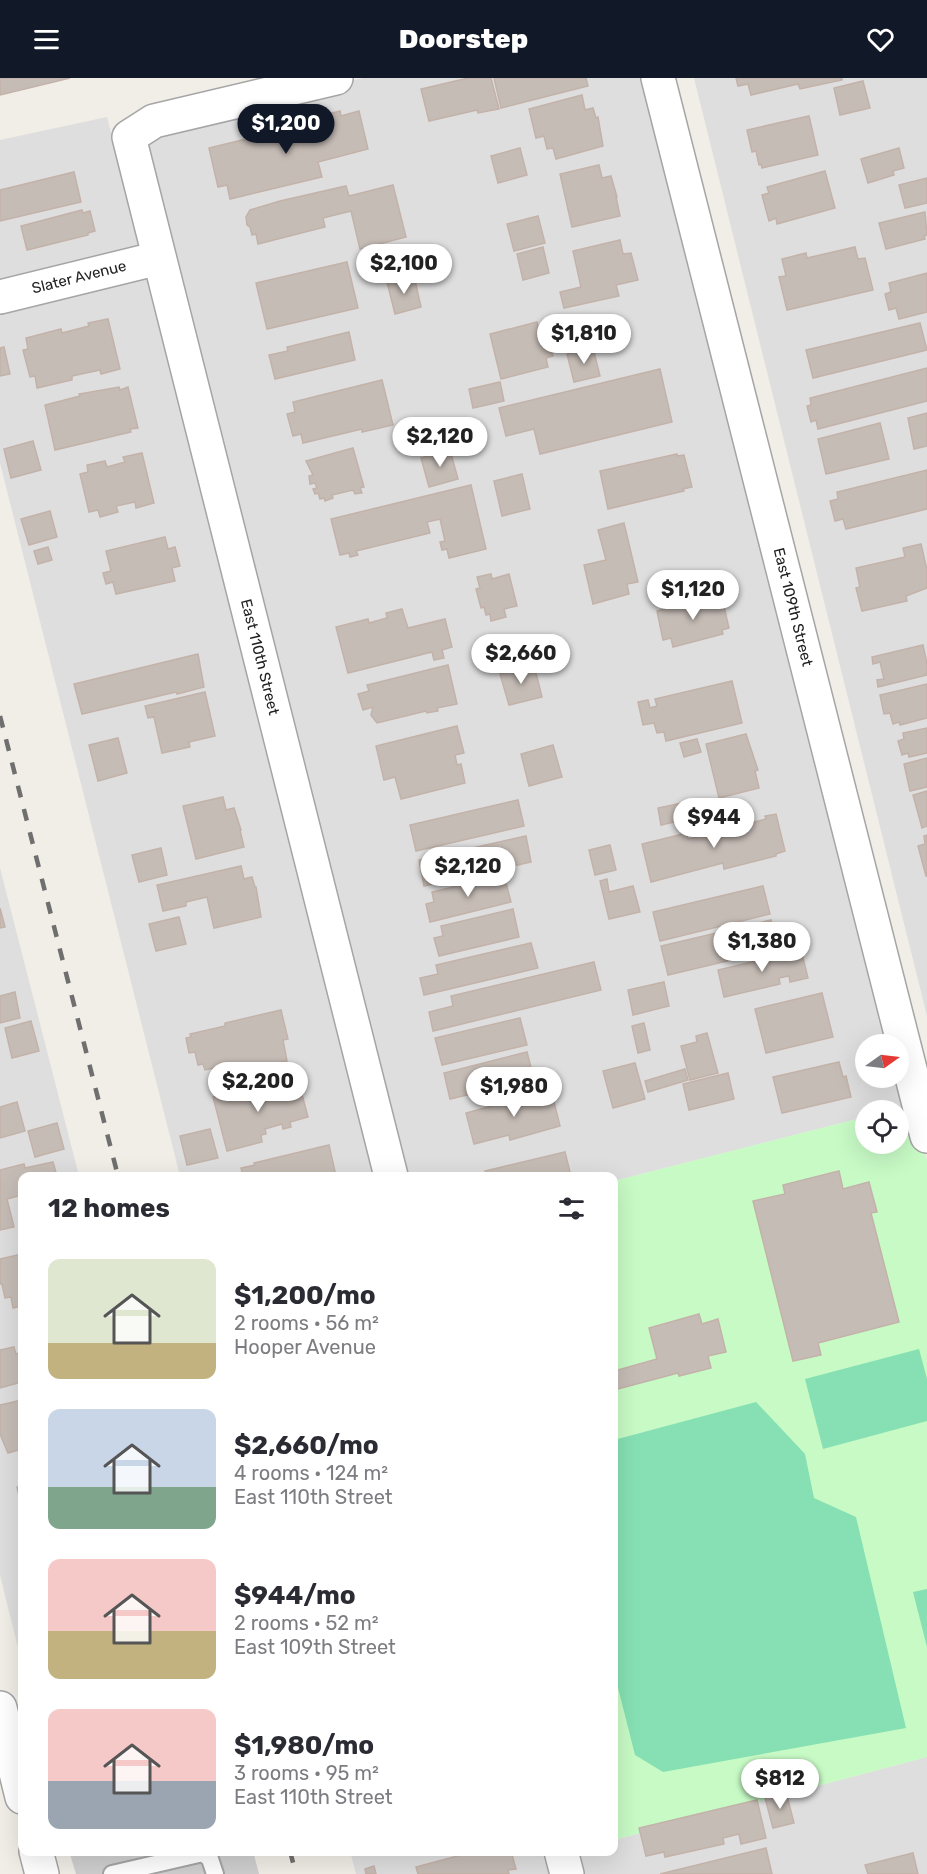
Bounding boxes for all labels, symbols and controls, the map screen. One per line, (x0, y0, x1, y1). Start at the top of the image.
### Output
icon: menu (30, 23, 63, 56)
text: Doorstep (399, 23, 528, 55)
icon: heart (864, 23, 897, 56)
pin: $1,200 (237, 104, 335, 155)
text: $1,200 (251, 111, 321, 135)
pin: $2,100 (355, 244, 453, 295)
text: $2,100 (370, 251, 438, 275)
street label: Slater Avenue (30, 257, 128, 297)
pin: $1,810 (535, 314, 633, 365)
text: $1,810 (551, 321, 617, 345)
pin: $2,120 (391, 417, 489, 468)
text: $2,120 (406, 424, 474, 448)
street label: East 109th Street (770, 546, 816, 668)
pin: $1,120 (644, 570, 742, 621)
text: $1,120 (661, 577, 725, 601)
street label: East 110th Street (237, 597, 283, 717)
pin: $2,660 (472, 634, 570, 685)
text: $2,660 (485, 641, 557, 665)
pin: $944 (678, 798, 750, 849)
text: $944 (687, 805, 741, 829)
pin: $2,120 (419, 847, 517, 898)
text: $2,120 (434, 854, 502, 878)
pin: $1,380 (713, 922, 811, 973)
text: $1,380 (727, 929, 797, 953)
north arrow (855, 1034, 909, 1088)
map controls (855, 1034, 909, 1154)
pin: $2,200 (209, 1062, 307, 1113)
pin: $1,980 (465, 1067, 563, 1118)
text: $2,200 (222, 1069, 294, 1093)
text: $1,980 (480, 1074, 548, 1098)
button: locate (855, 1100, 909, 1154)
icon: filters (555, 1192, 588, 1225)
text: 12 homes (48, 1193, 170, 1224)
text: $1,200/mo (234, 1280, 376, 1311)
icon: home (96, 1283, 168, 1355)
text: 2 rooms · 56 m² (234, 1311, 379, 1335)
text: Hooper Avenue (234, 1335, 376, 1359)
text: $2,660/mo (234, 1430, 379, 1461)
icon: home (96, 1433, 168, 1505)
text: 4 rooms · 124 m² (234, 1461, 388, 1485)
text: East 110th Street (234, 1485, 393, 1509)
text: $944/mo (234, 1580, 356, 1611)
icon: home (96, 1583, 168, 1655)
text: 2 rooms · 52 m² (234, 1611, 379, 1635)
text: East 109th Street (234, 1635, 396, 1659)
text: $1,980/mo (234, 1730, 374, 1761)
icon: home (96, 1733, 168, 1805)
pin: $812 (744, 1759, 816, 1810)
text: 3 rooms · 95 m² (234, 1761, 379, 1785)
text: $812 (755, 1766, 805, 1790)
text: East 110th Street (234, 1785, 393, 1809)

